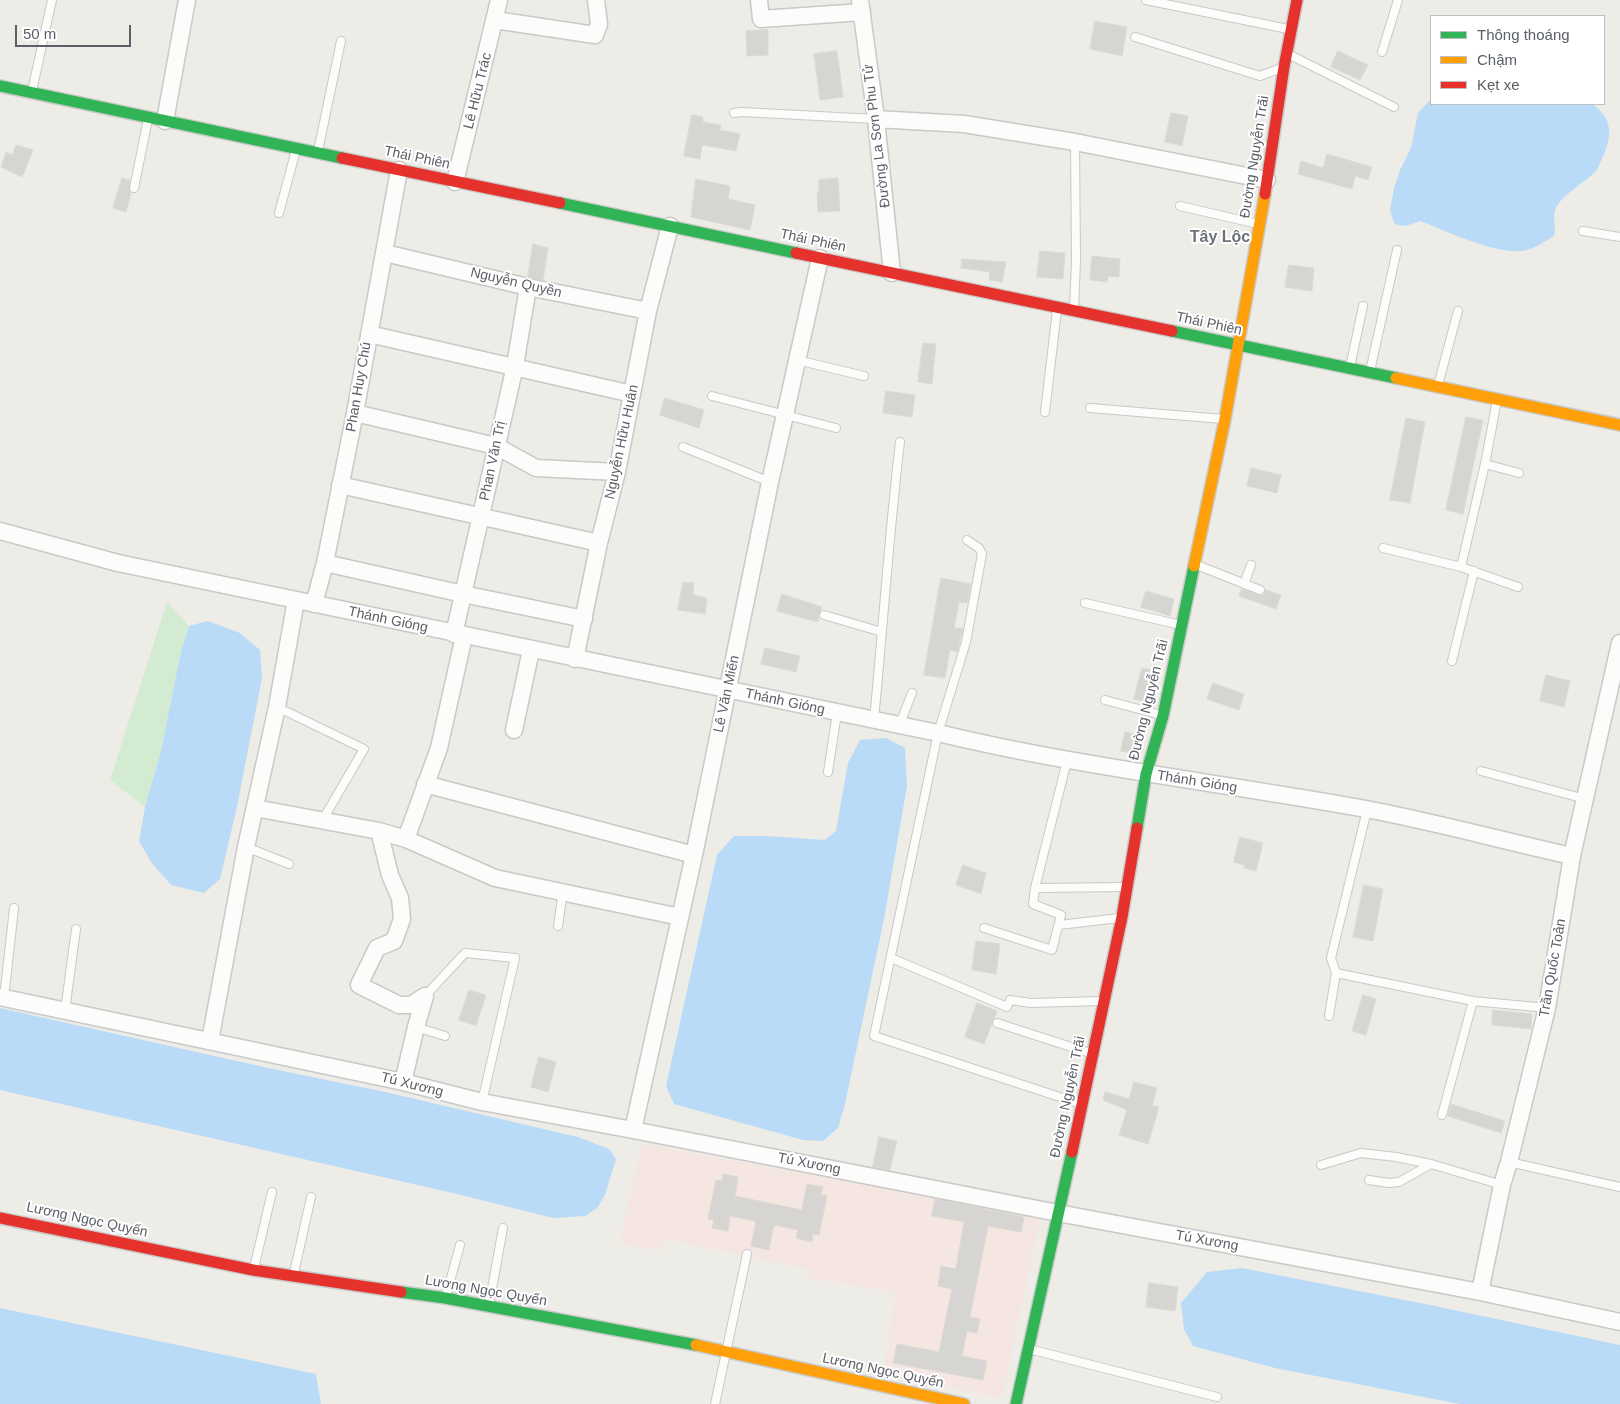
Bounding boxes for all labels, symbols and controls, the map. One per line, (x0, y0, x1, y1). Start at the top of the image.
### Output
scale bar (18, 15, 134, 47)
legend (1430, 15, 1605, 105)
text: 50 m (23, 25, 56, 42)
text: Thông thoáng (1477, 26, 1570, 43)
street label: Lê Hữu Trác (460, 51, 496, 131)
text: Chậm (1477, 51, 1517, 68)
street label: Đường La Sơn Phu Tử (860, 63, 894, 209)
text: Kẹt xe (1477, 76, 1520, 93)
street label: Đường Nguyễn Trãi (1237, 95, 1273, 219)
street label: Thái Phiên (383, 143, 451, 173)
street label: Thái Phiên (779, 226, 847, 256)
district label: Tây Lộc (1190, 228, 1250, 248)
street label: Nguyễn Quyền (469, 264, 563, 302)
street label: Thái Phiên (1175, 309, 1243, 339)
street label: Phan Huy Chú (343, 341, 375, 433)
street label: Nguyễn Hữu Huân (602, 383, 642, 501)
street label: Phan Văn Trị (476, 420, 510, 502)
street label: Thánh Gióng (347, 603, 429, 637)
street label: Đường Nguyễn Trãi (1126, 638, 1172, 762)
street label: Lê Văn Miến (711, 654, 743, 734)
street label: Thánh Gióng (744, 685, 826, 719)
street label: Thánh Gióng (1156, 767, 1238, 797)
street label: Trần Quốc Toản (1536, 917, 1570, 1019)
street label: Đường Nguyễn Trãi (1047, 1035, 1089, 1159)
street label: Tú Xương (379, 1069, 445, 1101)
street label: Tú Xương (776, 1150, 842, 1178)
street label: Lương Ngọc Quyến (25, 1199, 149, 1241)
street label: Tú Xương (1174, 1227, 1240, 1255)
street label: Lương Ngọc Quyến (424, 1272, 548, 1310)
street label: Lương Ngọc Quyến (821, 1350, 945, 1392)

